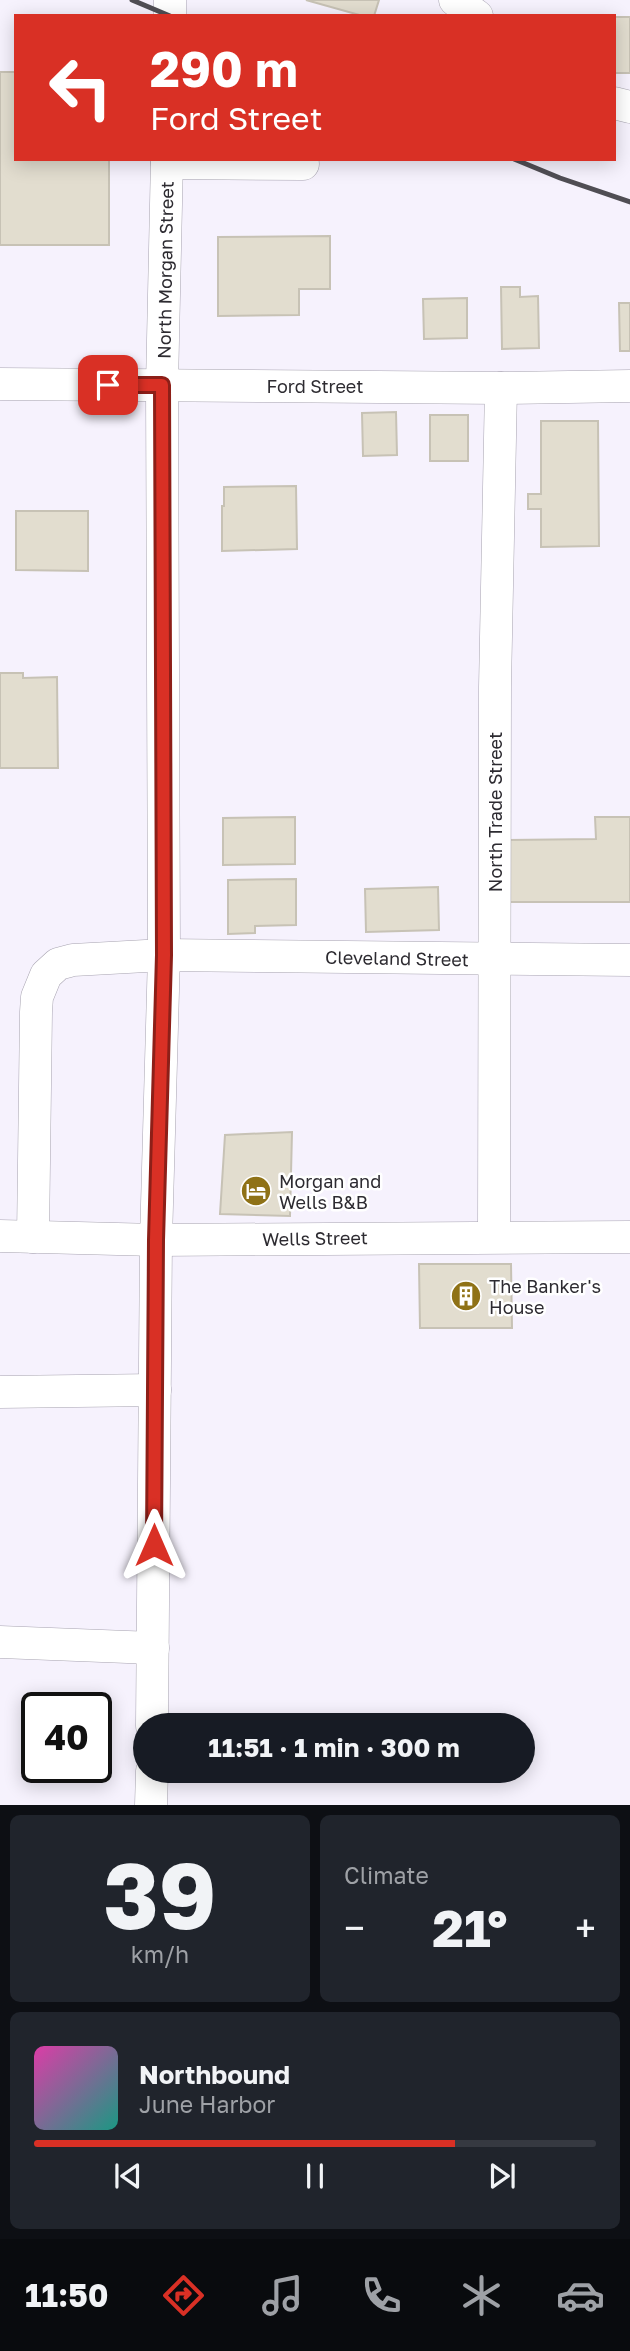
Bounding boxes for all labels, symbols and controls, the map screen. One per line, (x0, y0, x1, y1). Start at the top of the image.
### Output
text: 290 m (150, 39, 298, 98)
icon: left (35, 42, 126, 133)
text: Ford Street (150, 99, 322, 137)
street label: North Morgan Street (152, 181, 178, 359)
pin (78, 355, 138, 415)
icon: arrive (89, 366, 127, 404)
street label: Ford Street (266, 375, 364, 397)
street label: North Trade Street (484, 732, 506, 892)
street label: Cleveland Street (325, 946, 469, 970)
place label: Morgan and Wells B&B (279, 1170, 381, 1213)
hotel icon: Morgan and Wells B&B (239, 1174, 273, 1208)
street label: Wells Street (262, 1226, 368, 1250)
place label: The Banker's House (489, 1275, 601, 1318)
building icon: The Banker's House (449, 1279, 483, 1313)
position arrow (117, 1508, 191, 1582)
speed limit sign: 40 (21, 1692, 112, 1783)
text: 11:51 · 1 min · 300 m (208, 1732, 460, 1763)
text: 39 (103, 1840, 217, 1949)
text: Climate (344, 1861, 429, 1889)
text: 21° (432, 1896, 508, 1958)
text: − (344, 1905, 365, 1950)
text: + (575, 1905, 596, 1950)
text: km/h (131, 1940, 189, 1968)
text: Northbound (139, 2059, 290, 2090)
text: June Harbor (139, 2090, 275, 2118)
icon: previous (109, 2157, 147, 2195)
icon: pause (296, 2157, 334, 2195)
icon: next (483, 2157, 521, 2195)
icon: directions (159, 2271, 208, 2320)
icon: music (258, 2271, 307, 2320)
icon: phone (357, 2271, 406, 2320)
icon: climate (457, 2271, 506, 2320)
icon: car (556, 2271, 605, 2320)
text: 11:50 (25, 2276, 109, 2314)

